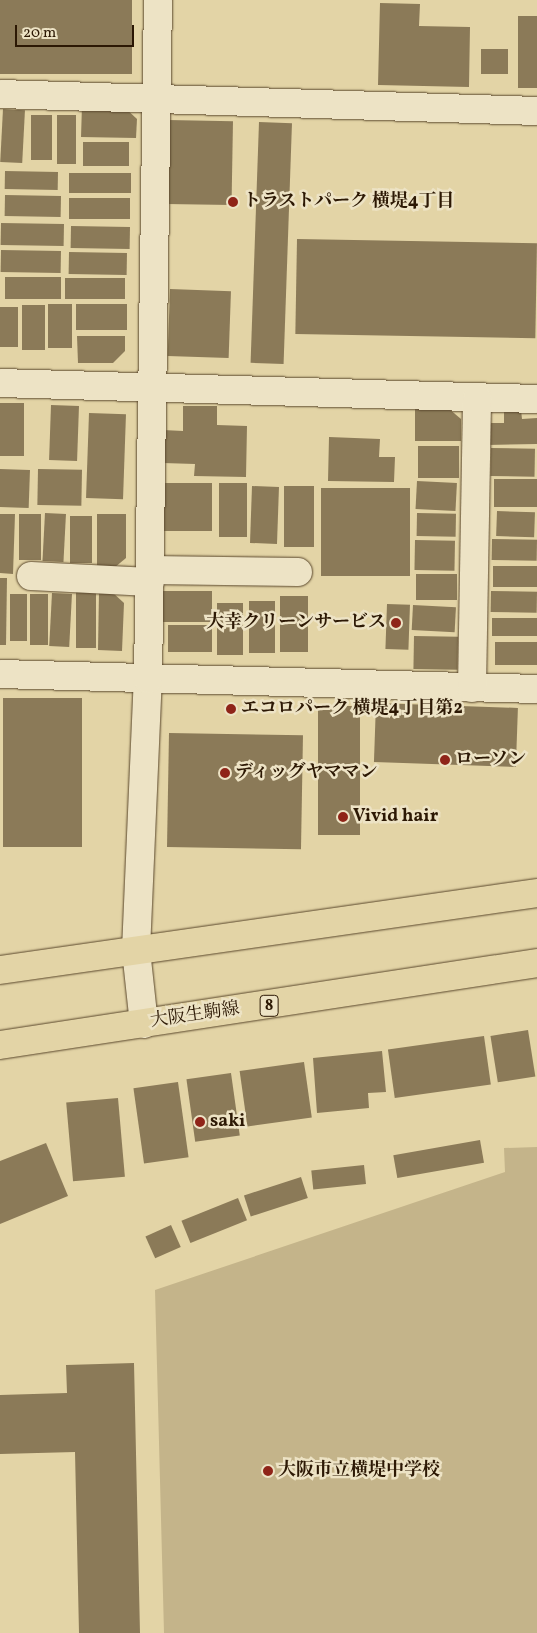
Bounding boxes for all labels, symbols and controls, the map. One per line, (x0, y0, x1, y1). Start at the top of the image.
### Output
scale bar (18, 15, 136, 47)
text: 20 m (23, 23, 56, 44)
place label: トラストパーク 横堤4丁目 (243, 191, 456, 213)
marker: トラストパーク 横堤4丁目 (227, 196, 239, 208)
place label: 大幸クリーンサービス (206, 612, 386, 634)
marker: 大幸クリーンサービス (390, 617, 402, 629)
place label: エコロパーク 横堤4丁目第2 (241, 698, 463, 720)
marker: エコロパーク 横堤4丁目第2 (225, 703, 237, 715)
place label: ローソン (455, 749, 527, 771)
marker: ローソン (439, 754, 451, 766)
place label: ディッグヤママン (235, 762, 379, 784)
marker: ディッグヤママン (219, 767, 231, 779)
place label: Vivid hair (353, 806, 438, 828)
marker: Vivid hair (337, 811, 349, 823)
road number: 8 (259, 992, 279, 1019)
street label: 大阪生駒線 (149, 999, 241, 1033)
place label: saki (210, 1111, 245, 1133)
marker: saki (194, 1116, 206, 1128)
place label: 大阪市立横堤中学校 (278, 1460, 440, 1482)
marker: 大阪市立横堤中学校 (262, 1465, 274, 1477)

